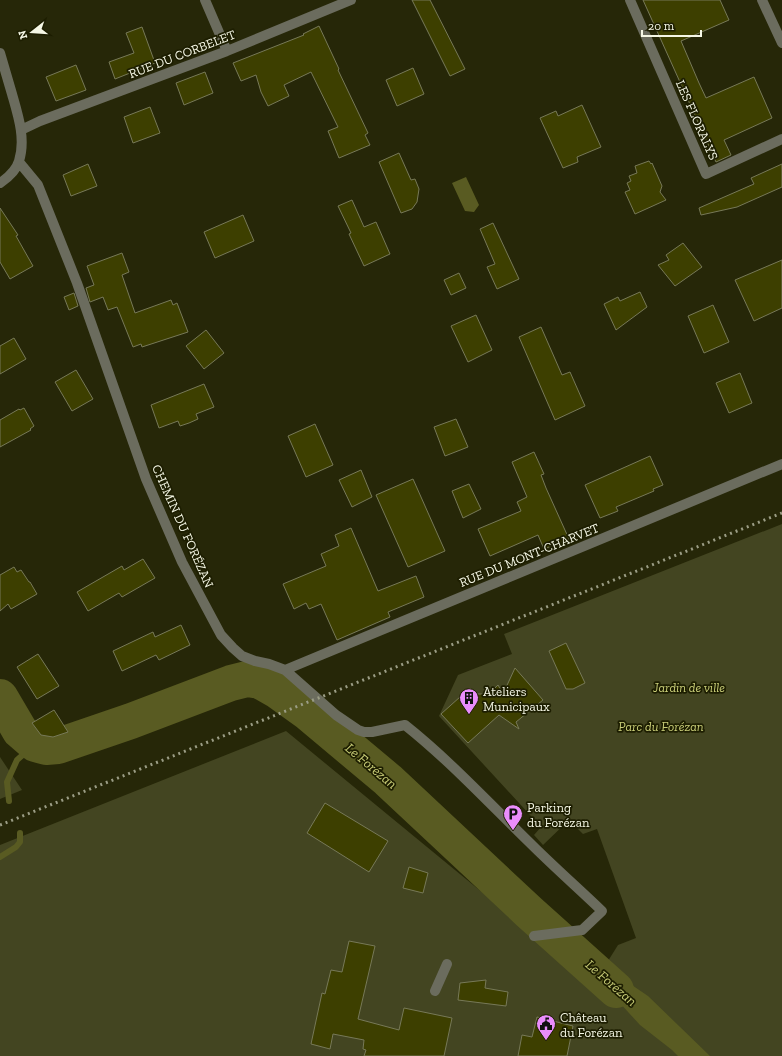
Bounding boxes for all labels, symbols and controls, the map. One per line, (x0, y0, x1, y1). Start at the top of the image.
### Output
north arrow (12, 12, 52, 52)
scale bar (642, 12, 701, 38)
text: 20 m (648, 19, 675, 33)
street label: RUE DU CORBELET (126, 27, 238, 81)
text: N (15, 28, 30, 41)
street label: LES FLORALYS (673, 78, 721, 162)
street label: CHEMIN DU FORÉZAN (149, 462, 217, 590)
street label: RUE DU MONT-CHARVET (457, 520, 601, 590)
park label: Jardin de ville (652, 680, 725, 695)
place label: Ateliers Municipaux (483, 684, 550, 714)
building icon: Ateliers Municipaux (458, 687, 480, 715)
park label: Parc du Forézan (618, 719, 704, 734)
water label: Le Forézan (342, 739, 400, 793)
place label: Parking du Forézan (527, 800, 590, 830)
parking icon: Parking du Forézan (502, 803, 524, 831)
water label: Le Forézan (582, 956, 640, 1010)
place label: Château du Forézan (560, 1010, 623, 1040)
public building icon: Château du Forézan (535, 1013, 557, 1041)

